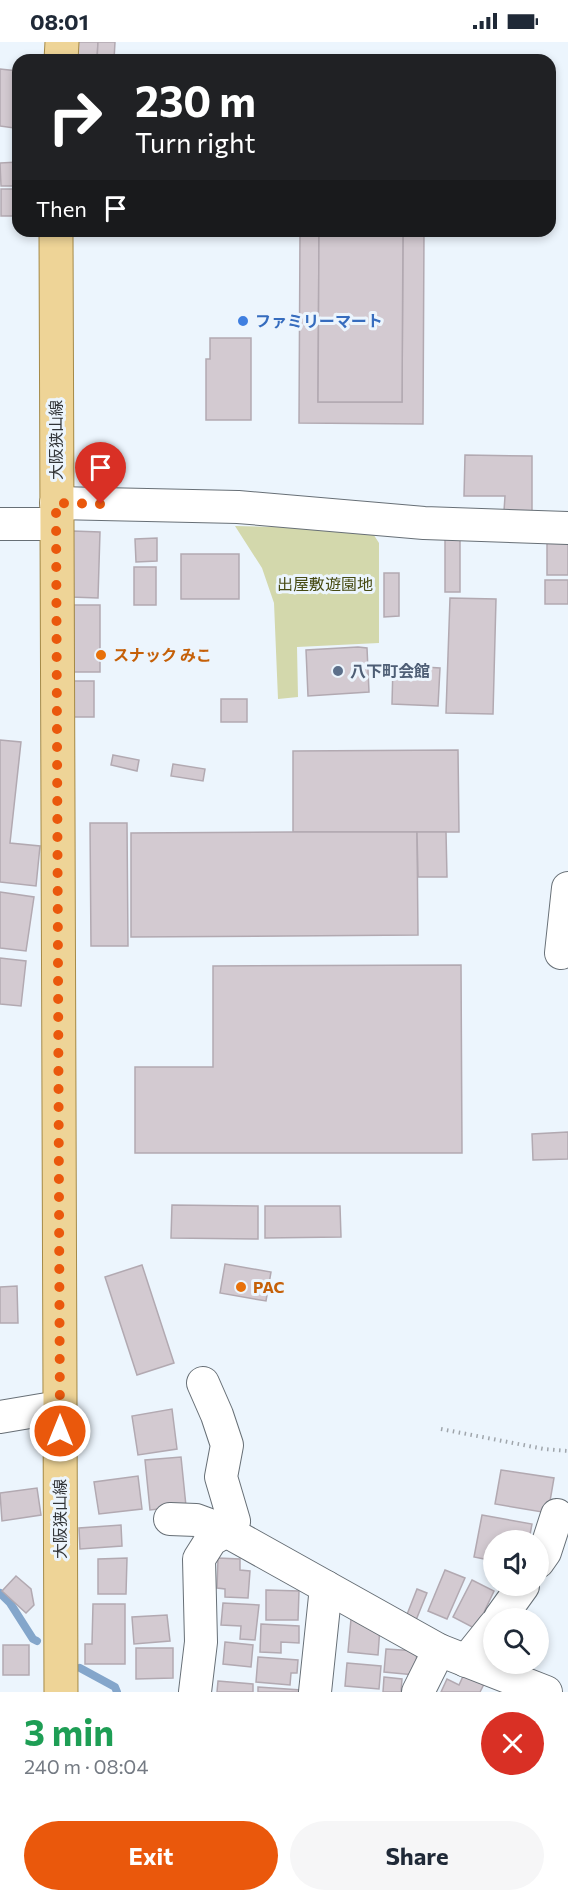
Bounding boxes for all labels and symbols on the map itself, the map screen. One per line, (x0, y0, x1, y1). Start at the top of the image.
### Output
place label: ファミリーマート (255, 311, 383, 330)
marker: ファミリーマート (236, 314, 250, 328)
street label: 大阪狭山線 (46, 400, 65, 480)
pin (75, 442, 126, 504)
park label: 出屋敷遊園地 (277, 574, 373, 593)
place label: スナック みこ (113, 645, 212, 664)
marker: スナック みこ (94, 648, 108, 662)
place label: 八下町会館 (350, 661, 430, 680)
marker: 八下町会館 (331, 664, 345, 678)
place label: PAC (253, 1277, 285, 1296)
marker: PAC (234, 1280, 248, 1294)
position arrow (28, 1399, 92, 1463)
street label: 大阪狭山線 (50, 1479, 69, 1559)

